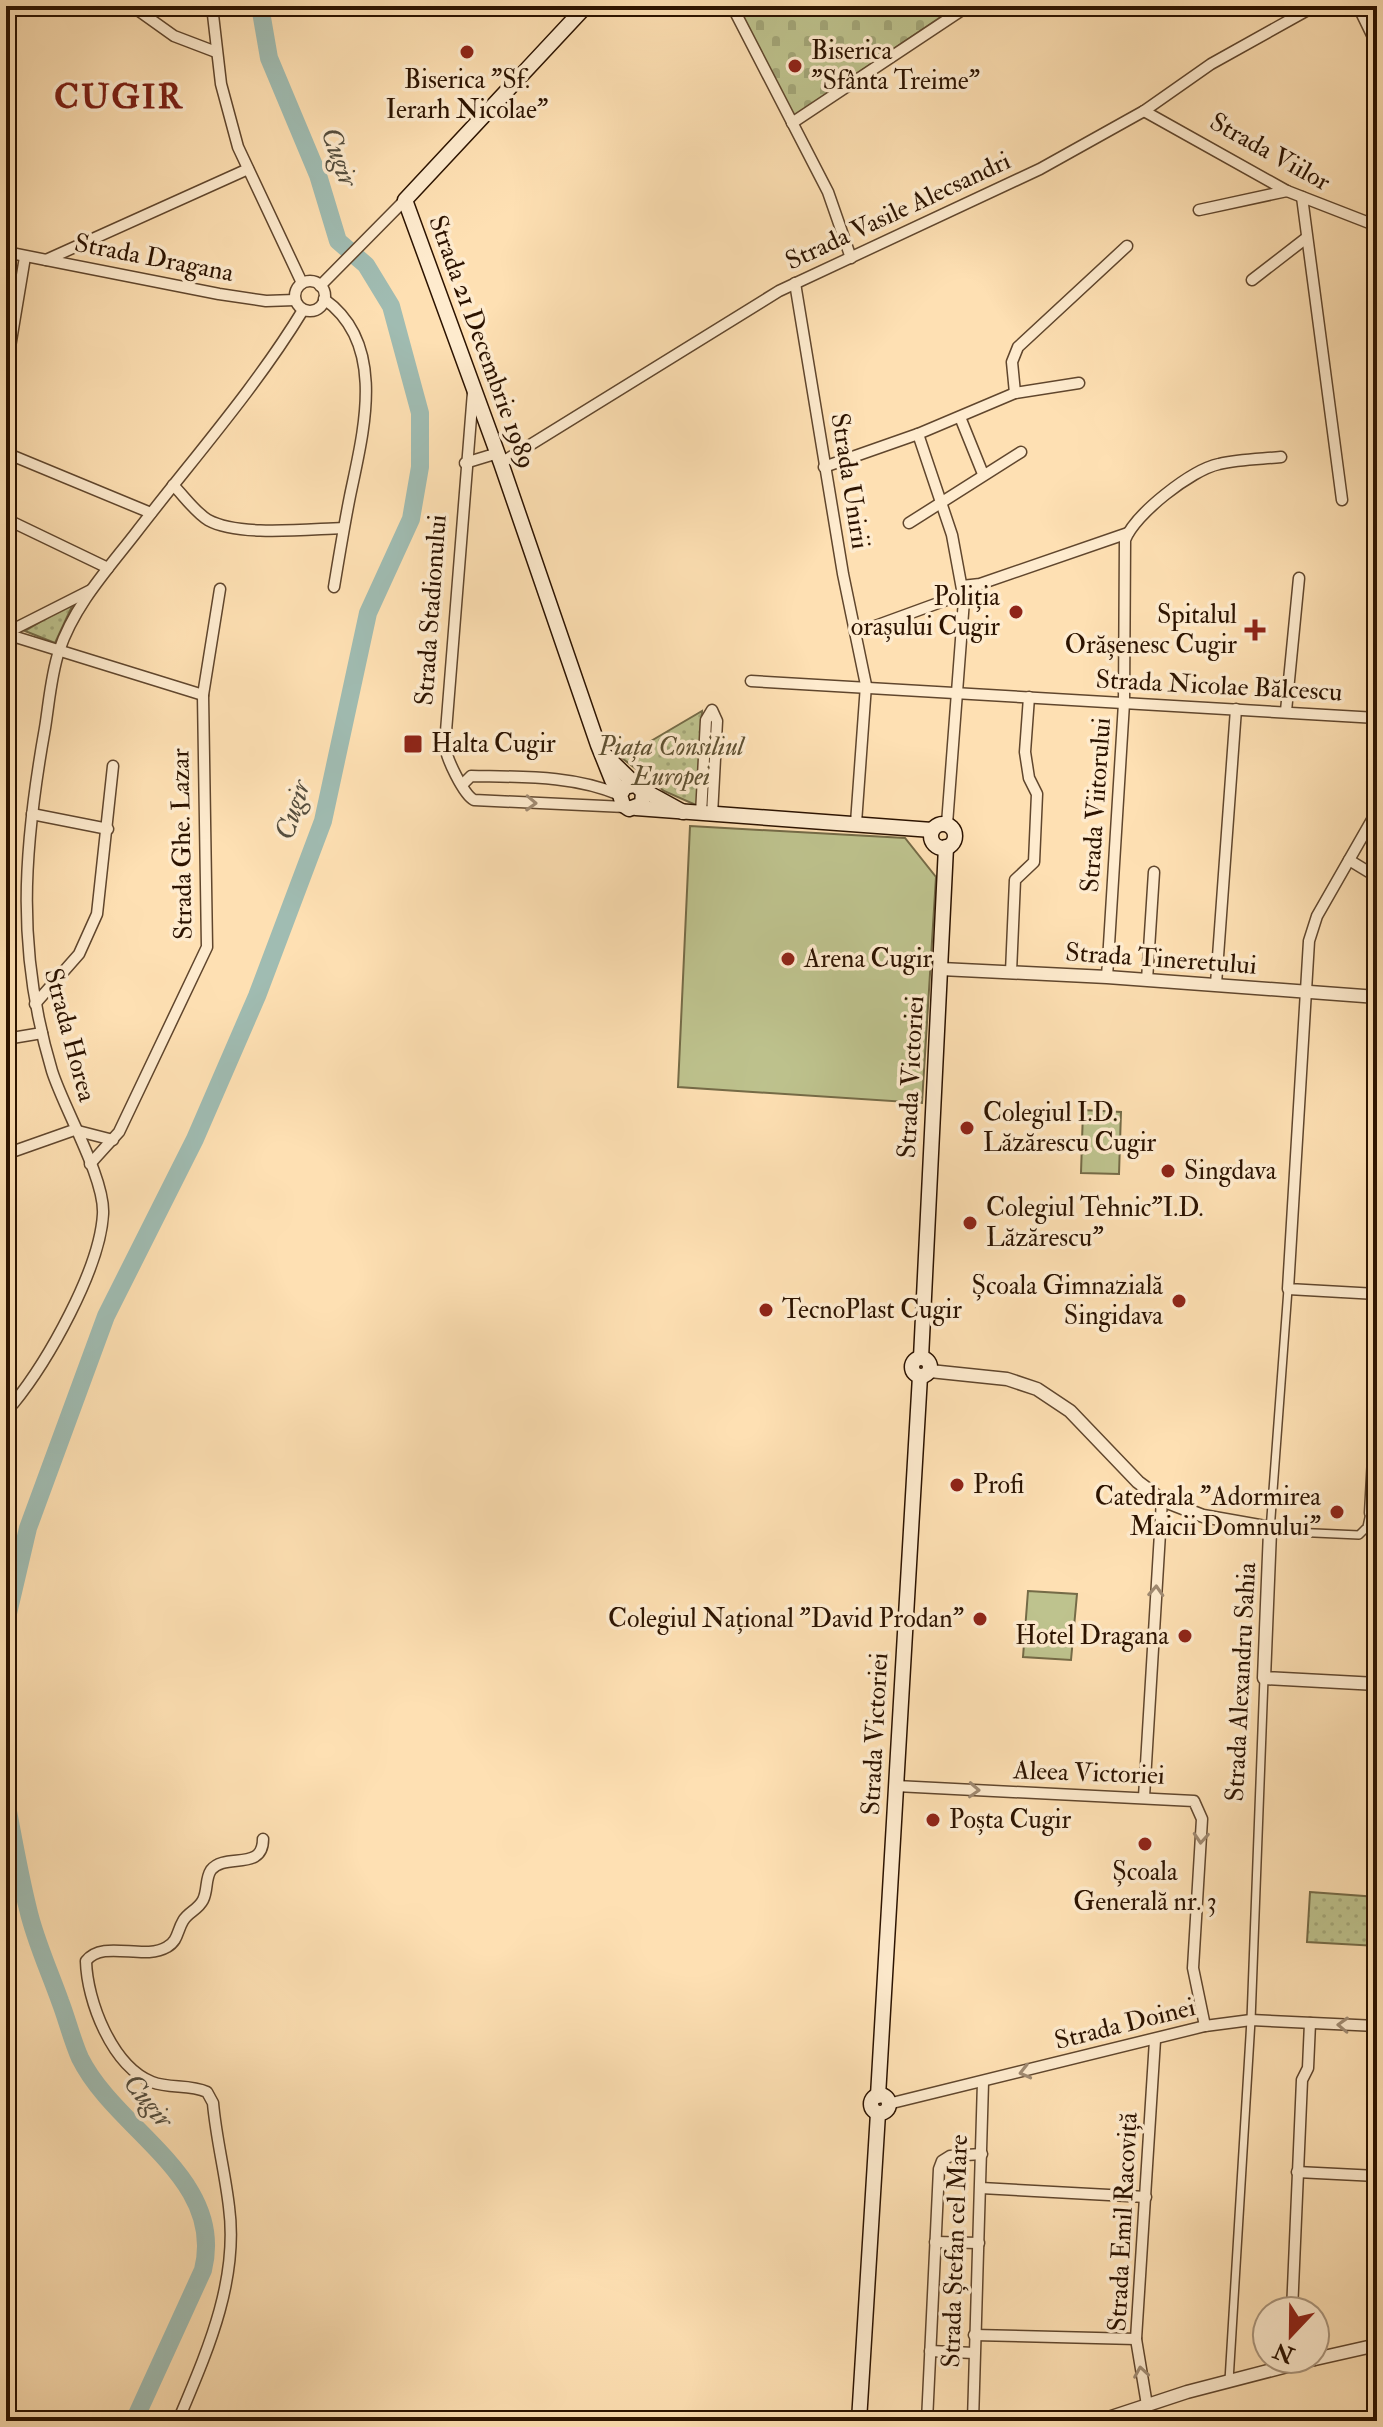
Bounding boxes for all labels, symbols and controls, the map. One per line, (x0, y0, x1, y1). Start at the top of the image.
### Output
place label: Biserica "Sfânta Treime" (811, 35, 980, 97)
marker: Biserica "Sf. Ierarh Nicolae" (458, 43, 476, 61)
marker: Biserica "Sfânta Treime" (786, 57, 804, 75)
place label: Biserica "Sf. Ierarh Nicolae" (386, 64, 548, 126)
district label: CUGIR (54, 76, 184, 119)
street label: Strada Viilor (1204, 106, 1336, 198)
water label: Cugir (312, 123, 366, 193)
street label: Strada Vasile Alecsandri (780, 145, 1016, 277)
street label: Strada 21 Decembrie 1989 (421, 211, 543, 473)
street label: Strada Dragana (72, 227, 237, 289)
street label: Strada Unirii (823, 411, 877, 551)
street label: Strada Stadionului (408, 513, 454, 707)
place label: Poliția orașului Cugir (851, 581, 1000, 643)
place label: Spitalul Orășenesc Cugir (1065, 599, 1237, 661)
marker: Poliția orașului Cugir (1007, 603, 1025, 621)
marker: Spitalul Orășenesc Cugir (1244, 619, 1266, 641)
street label: Strada Nicolae Bălcescu (1095, 664, 1343, 708)
street label: Strada Viitorului (1074, 716, 1118, 893)
place label: Halta Cugir (431, 728, 556, 760)
park label: Piața Consiliul Europei (597, 731, 746, 793)
marker: Halta Cugir (402, 733, 424, 755)
street label: Strada Ghe. Lazar (164, 748, 200, 940)
water label: Cugir (267, 774, 319, 844)
one-way arrow (525, 794, 538, 811)
street label: Strada Tineretului (1064, 936, 1258, 982)
place label: Arena Cugir (803, 943, 933, 975)
marker: Arena Cugir (779, 950, 797, 968)
street label: Strada Horea (37, 965, 103, 1106)
street label: Strada Victoriei (891, 995, 931, 1159)
place label: Colegiul I.D. Lăzărescu Cugir (983, 1097, 1157, 1159)
marker: Colegiul I.D. Lăzărescu Cugir (958, 1119, 976, 1137)
place label: Singdava (1184, 1155, 1277, 1187)
marker: Singdava (1159, 1162, 1177, 1180)
place label: Colegiul Tehnic"I.D. Lăzărescu" (986, 1192, 1204, 1254)
marker: Colegiul Tehnic"I.D. Lăzărescu" (961, 1214, 979, 1232)
place label: Școala Gimnazială Singidava (972, 1270, 1163, 1332)
marker: Școala Gimnazială Singidava (1170, 1292, 1188, 1310)
place label: TecnoPlast Cugir (782, 1294, 962, 1326)
marker: TecnoPlast Cugir (757, 1301, 775, 1319)
place label: Profi (973, 1469, 1024, 1501)
marker: Profi (948, 1476, 966, 1494)
place label: Catedrala "Adormirea Maicii Domnului" (1095, 1481, 1321, 1543)
marker: Catedrala "Adormirea Maicii Domnului" (1328, 1503, 1346, 1521)
street label: Strada Alexandru Sahia (1219, 1561, 1263, 1802)
one-way arrow (1147, 1584, 1164, 1597)
place label: Colegiul Național "David Prodan" (608, 1603, 964, 1635)
marker: Colegiul Național "David Prodan" (971, 1610, 989, 1628)
place label: Hotel Dragana (1015, 1620, 1169, 1652)
marker: Hotel Dragana (1176, 1627, 1194, 1645)
street label: Strada Victoriei (855, 1652, 895, 1816)
street label: Aleea Victoriei (1012, 1754, 1165, 1792)
one-way arrow (968, 1781, 981, 1798)
place label: Poșta Cugir (949, 1804, 1071, 1836)
marker: Poșta Cugir (924, 1811, 942, 1829)
one-way arrow (1193, 1832, 1210, 1845)
marker: Școala Generală nr. 3 (1136, 1835, 1154, 1853)
place label: Școala Generală nr. 3 (1073, 1856, 1217, 1918)
street label: Strada Doinei (1051, 1991, 1199, 2057)
one-way arrow (1336, 2016, 1349, 2033)
one-way arrow (1018, 2062, 1032, 2079)
water label: Cugir (115, 2067, 182, 2137)
street label: Strada Emil Racoviță (1101, 2111, 1145, 2332)
street label: Strada Ștefan cel Mare (935, 2134, 975, 2368)
north arrow (1251, 2295, 1331, 2375)
text: N (1269, 2336, 1299, 2370)
one-way arrow (1133, 2365, 1150, 2379)

